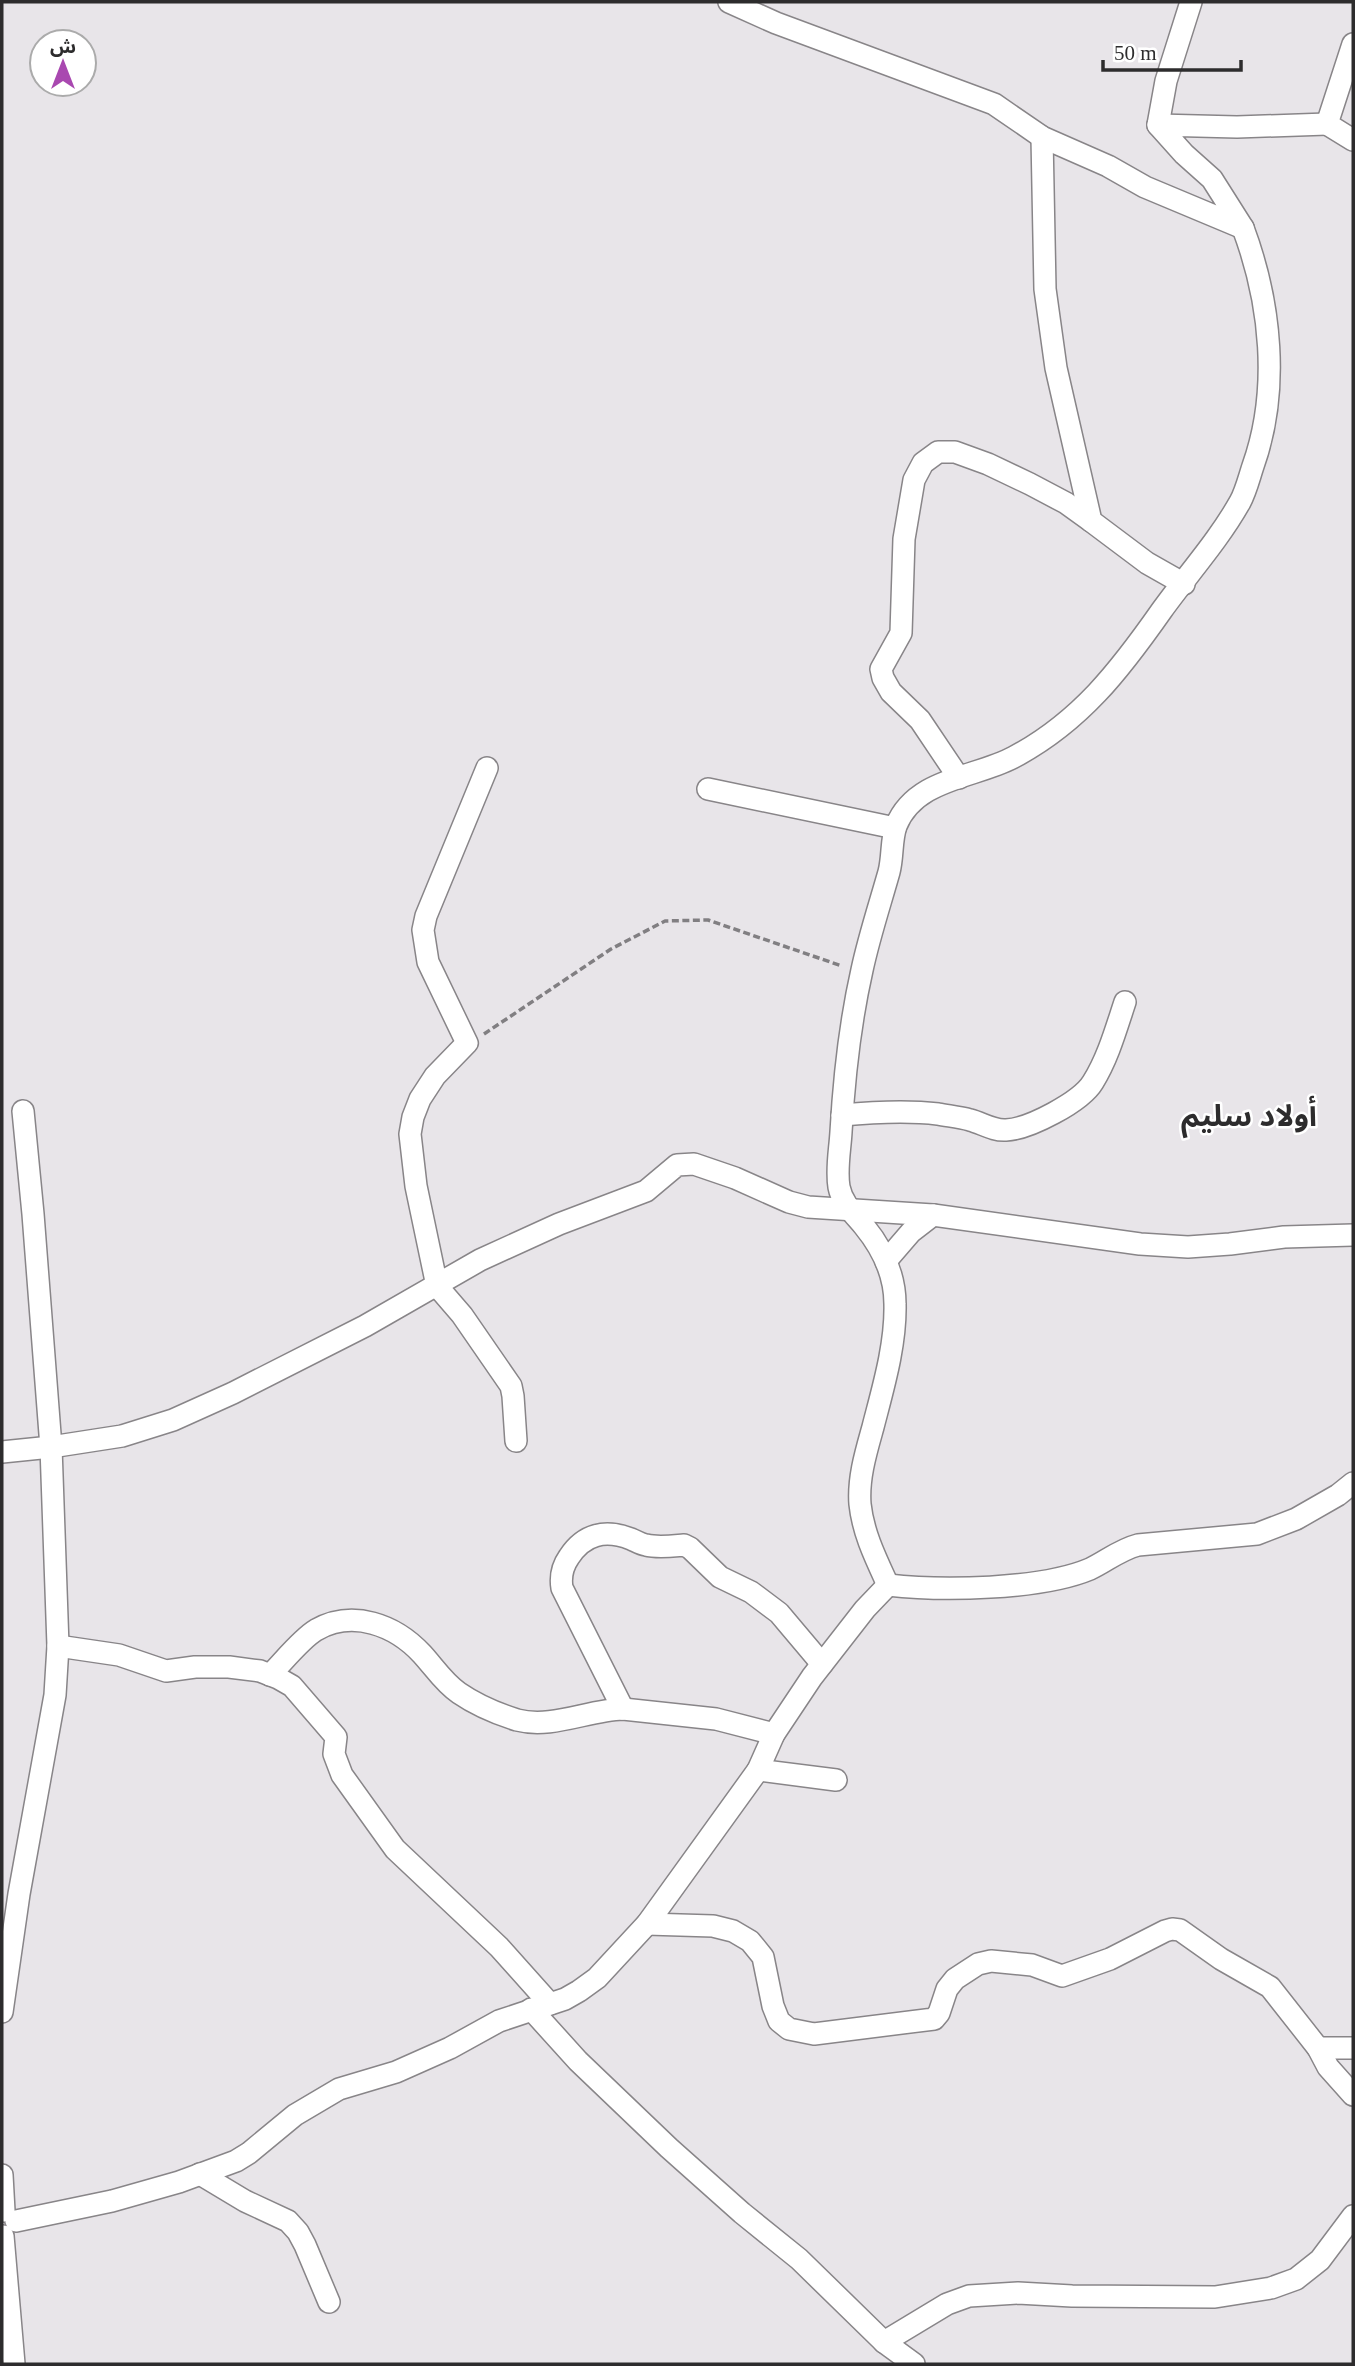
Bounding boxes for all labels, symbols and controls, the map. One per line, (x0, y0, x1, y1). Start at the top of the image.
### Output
north arrow (28, 28, 98, 98)
scale bar (1103, 28, 1241, 72)
text: ش (50, 36, 76, 57)
text: 50 m (1114, 41, 1157, 65)
district label: أولاد سليم (1181, 1095, 1317, 1139)

